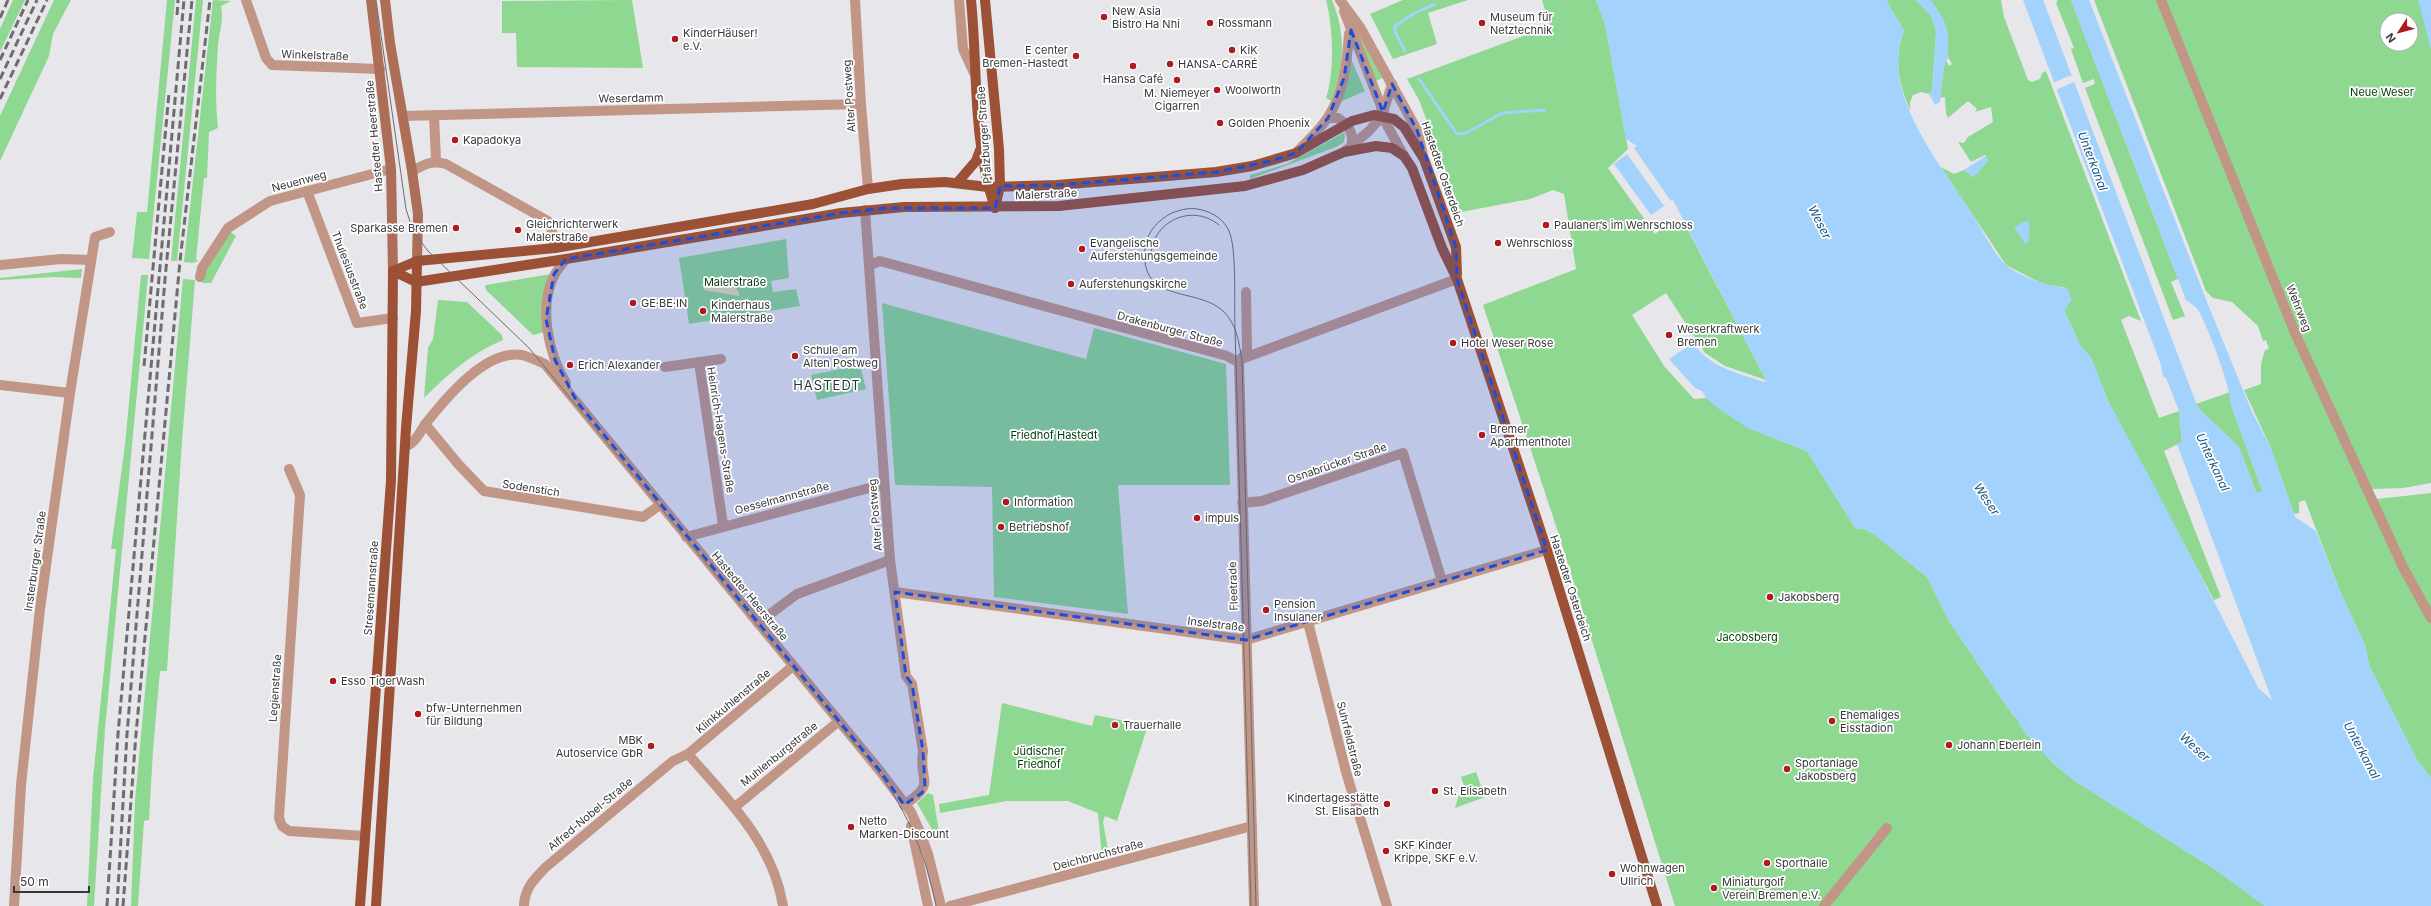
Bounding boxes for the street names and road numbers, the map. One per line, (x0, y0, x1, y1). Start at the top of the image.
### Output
street label: Winkelstraße (281, 47, 349, 63)
street label: Alter Postweg (839, 59, 859, 133)
street label: Hastedter Heerstraße (362, 80, 386, 192)
street label: Pfalzburger Straße (974, 86, 994, 184)
street label: Weserdamm (598, 90, 664, 106)
street label: Hastedter Osterdeich (1418, 119, 1468, 229)
street label: Neuenweg (270, 167, 328, 195)
street label: Malerstraße (1015, 185, 1077, 203)
street label: Thulesiusstraße (329, 229, 371, 311)
street label: Wehrweg (2283, 282, 2315, 334)
street label: Drakenburger Straße (1116, 308, 1224, 350)
street label: Heinrich-Hagens-Straße (704, 366, 738, 494)
street label: Osnabrücker Straße (1285, 439, 1389, 487)
street label: Sodenstich (501, 477, 561, 499)
street label: Alter Postweg (865, 478, 885, 552)
street label: Oesselmannstraße (733, 479, 831, 517)
street label: Insterburger Straße (21, 510, 49, 612)
street label: Hastedter Osterdeich (1547, 533, 1595, 643)
street label: Stresemannstraße (361, 540, 381, 636)
street label: Hastedter Heerstraße (709, 549, 791, 643)
street label: Fleetrade (1225, 561, 1241, 611)
street label: Inselstraße (1187, 614, 1245, 634)
street label: Legienstraße (266, 654, 284, 722)
street label: Klinkkuhlenstraße (693, 666, 773, 736)
street label: Suhrfeldstraße (1334, 700, 1366, 778)
street label: Muhlenburgstraße (738, 719, 820, 789)
street label: Alfred-Nobel-Straße (545, 774, 635, 854)
street label: Deichbruchstraße (1051, 836, 1145, 874)

